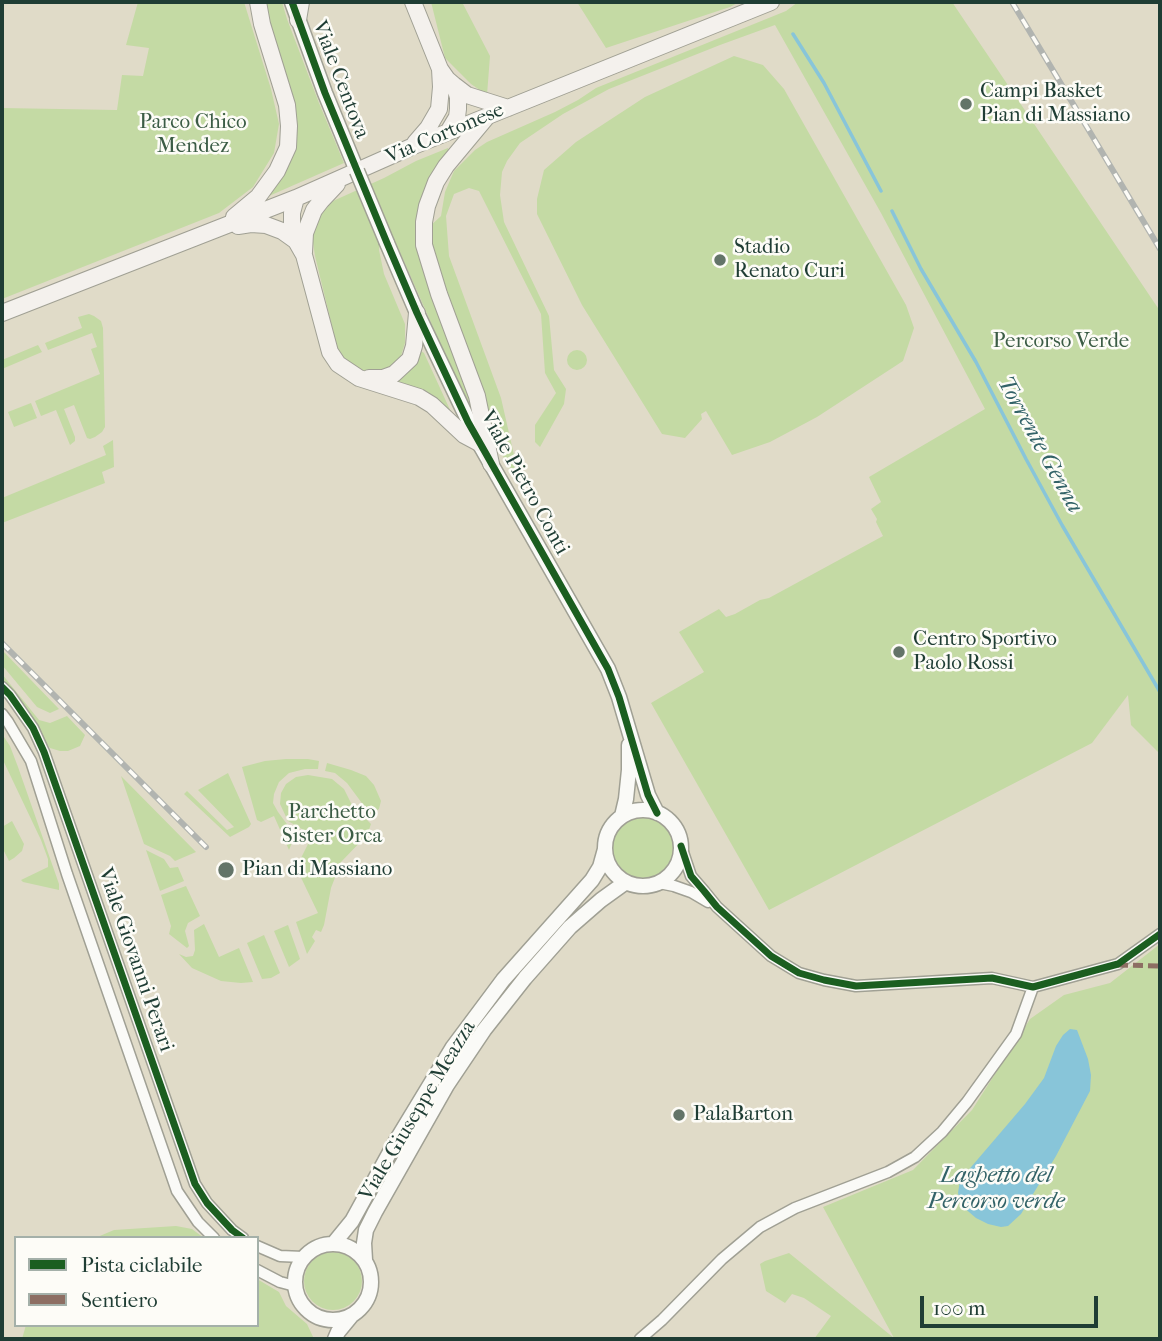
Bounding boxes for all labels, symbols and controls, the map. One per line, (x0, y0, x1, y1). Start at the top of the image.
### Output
street label: Viale Centova (306, 17, 374, 143)
place label: Campi Basket Pian di Massiano (980, 79, 1130, 129)
marker: Campi Basket Pian di Massiano (958, 96, 974, 112)
street label: Via Cortonese (382, 98, 508, 170)
park label: Parco Chico Mendez (139, 110, 247, 160)
place label: Stadio Renato Curi (734, 235, 845, 285)
marker: Stadio Renato Curi (712, 252, 728, 268)
park label: Percorso Verde (993, 329, 1129, 355)
water label: Torrente Genna (990, 372, 1088, 518)
street label: Viale Pietro Conti (474, 406, 574, 560)
place label: Centro Sportivo Paolo Rossi (913, 627, 1057, 677)
marker: Centro Sportivo Paolo Rossi (891, 644, 907, 660)
park label: Parchetto Sister Orca (282, 800, 382, 850)
place label: Pian di Massiano (242, 857, 392, 883)
marker: Pian di Massiano (216, 860, 236, 880)
street label: Viale Giovanni Perari (92, 865, 178, 1055)
street label: Viale Giuseppe Meazza (354, 1016, 482, 1206)
place label: PalaBarton (693, 1102, 793, 1128)
marker: PalaBarton (671, 1107, 687, 1123)
water label: Laghetto del Percorso verde (927, 1162, 1065, 1216)
legend (14, 1236, 259, 1327)
text: Pista ciclabile (81, 1253, 202, 1277)
scale bar (924, 1282, 1102, 1326)
text: Sentiero (81, 1288, 158, 1312)
text: 100 m (933, 1296, 986, 1320)

